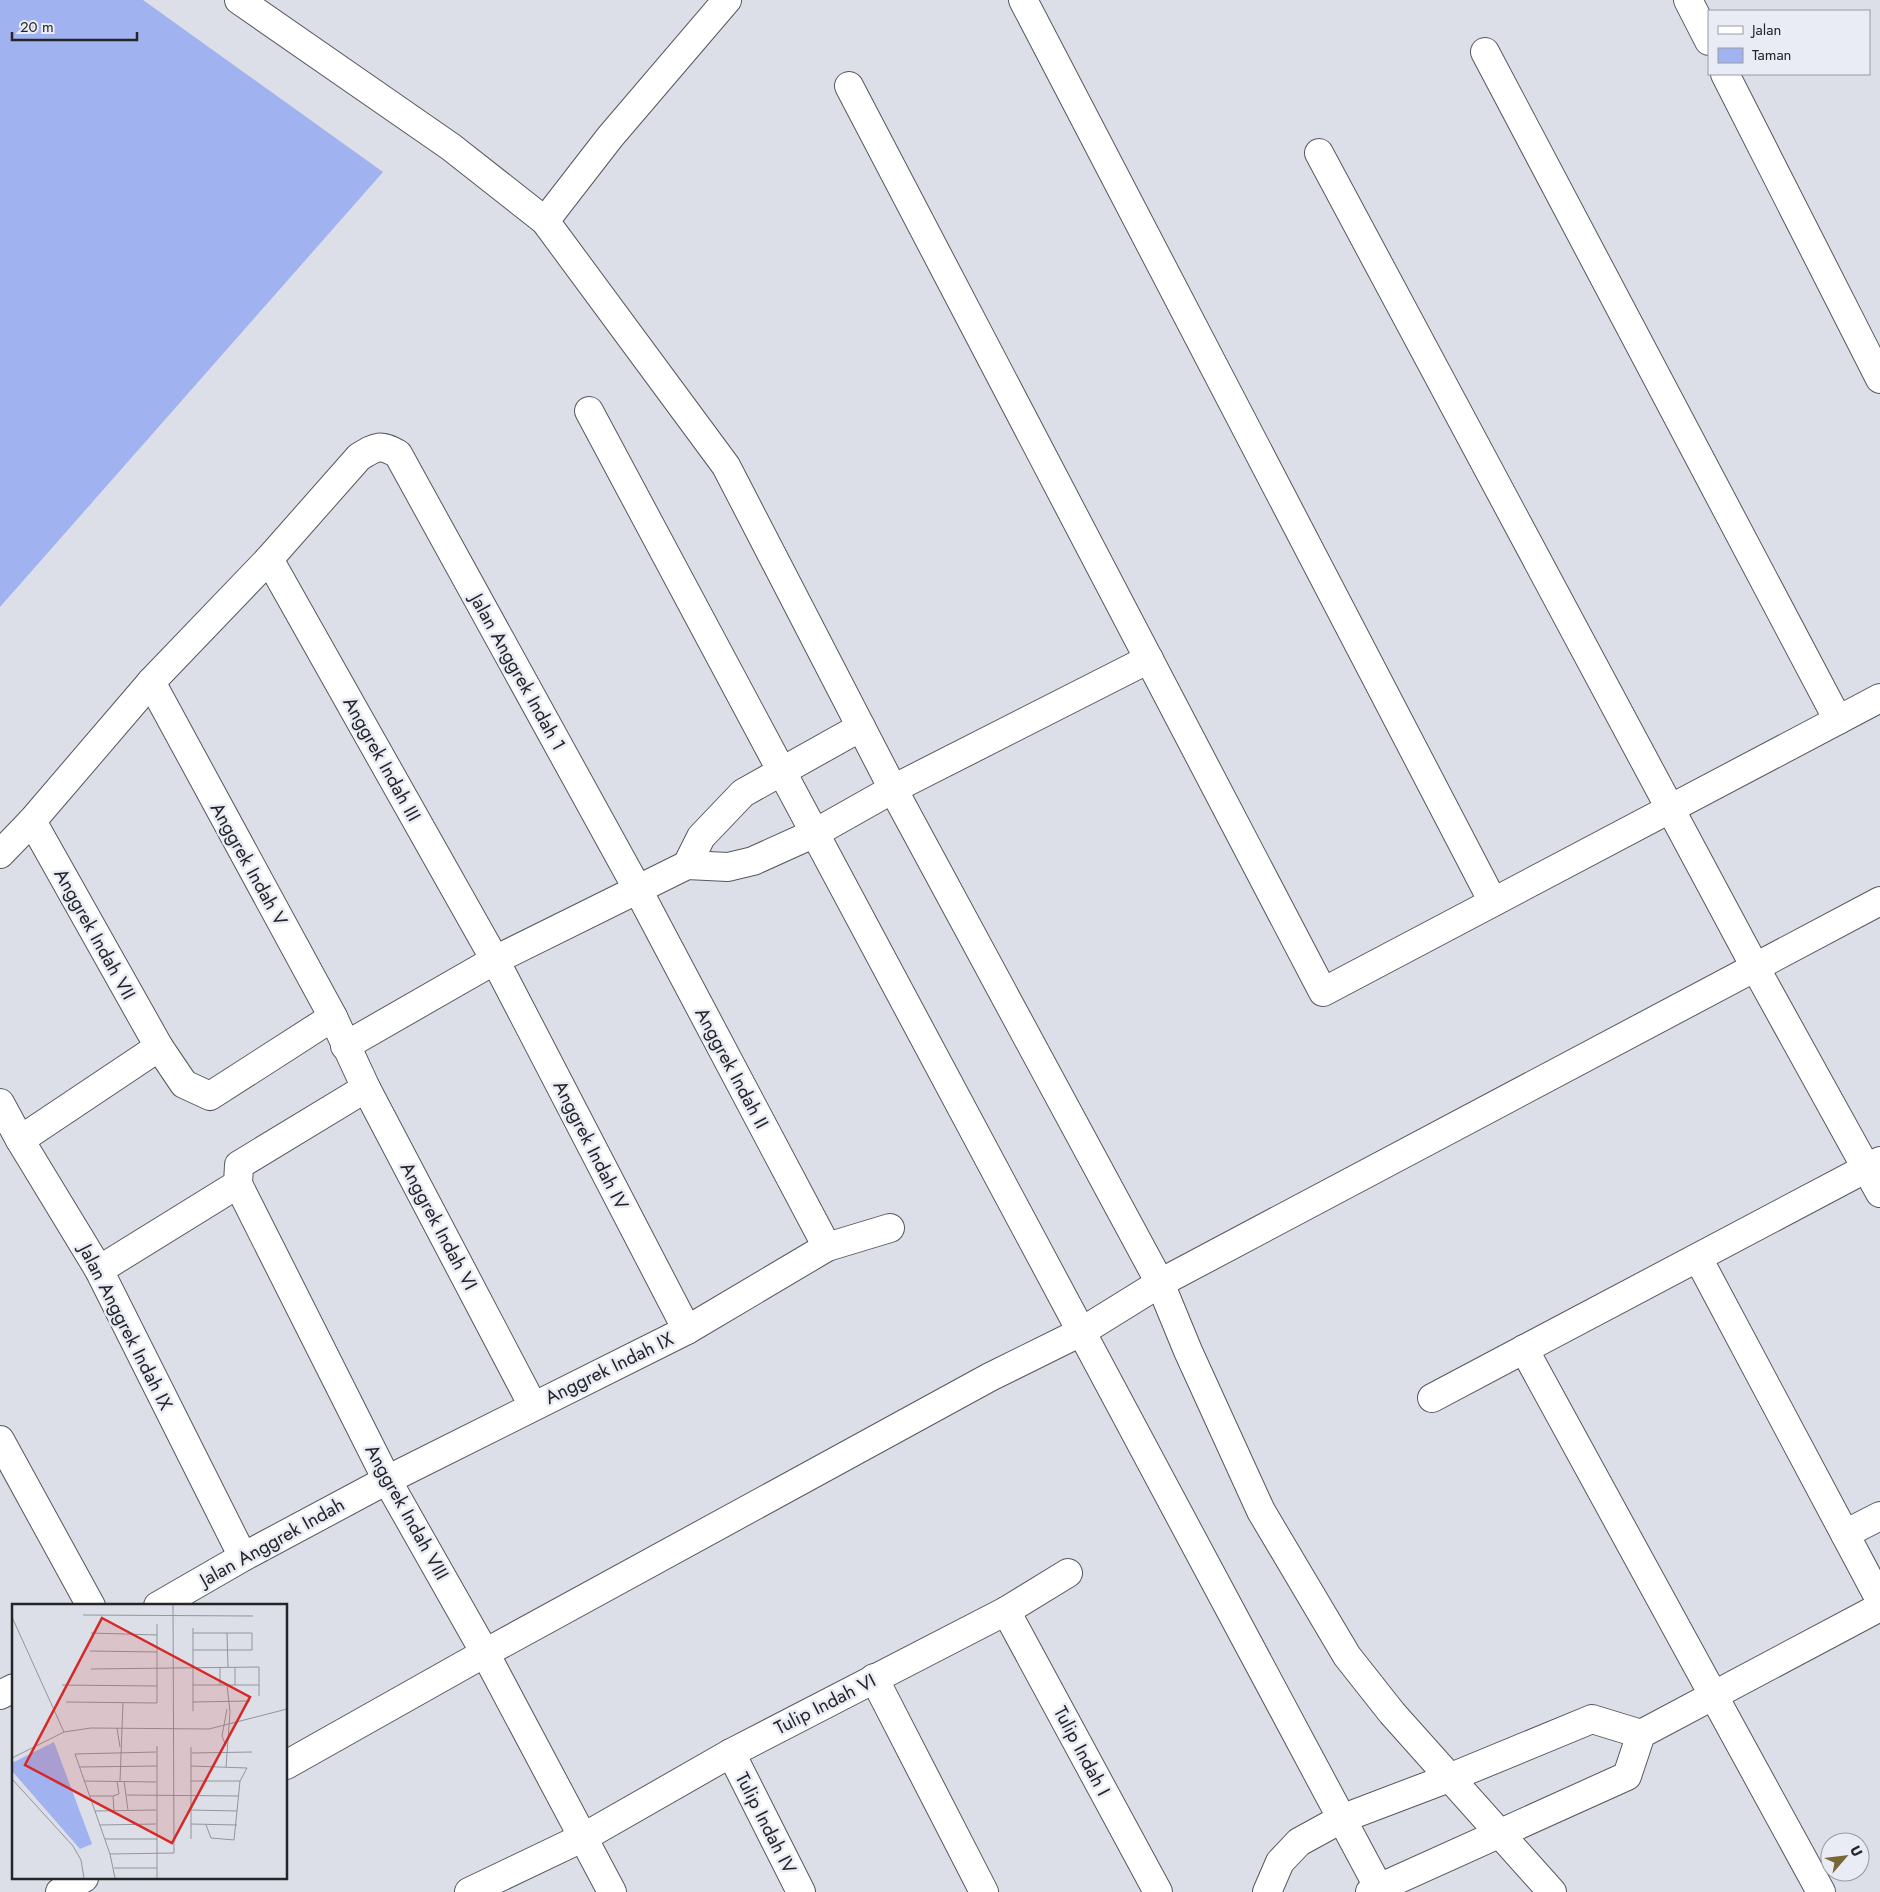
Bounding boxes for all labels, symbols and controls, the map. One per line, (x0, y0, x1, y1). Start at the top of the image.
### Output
scale bar (12, 10, 138, 42)
legend (1708, 10, 1870, 75)
text: 20 m (20, 16, 54, 38)
text: Jalan (1750, 19, 1781, 41)
text: Taman (1752, 44, 1791, 66)
street label: Jalan Anggrek Indah 1 (462, 586, 572, 755)
street label: Anggrek Indah III (337, 692, 427, 826)
street label: Anggrek Indah V (204, 798, 294, 931)
street label: Anggrek Indah VII (48, 863, 142, 1005)
street label: Anggrek Indah II (689, 1003, 775, 1133)
street label: Anggrek Indah IV (547, 1076, 635, 1215)
street label: Anggrek Indah VI (394, 1157, 484, 1295)
street label: Jalan Anggrek Indah IX (71, 1237, 180, 1415)
street label: Anggrek Indah IX (540, 1325, 678, 1411)
street label: Anggrek Indah VIII (359, 1439, 455, 1585)
street label: Jalan Anggrek Indah (192, 1491, 349, 1594)
inset map (12, 1604, 288, 1880)
street label: Tulip Indah VI (770, 1667, 880, 1741)
street label: Tulip Indah I (1047, 1701, 1117, 1801)
street label: Tulip Indah IV (729, 1768, 803, 1879)
north arrow (1820, 1832, 1870, 1882)
text: U (1845, 1842, 1868, 1860)

